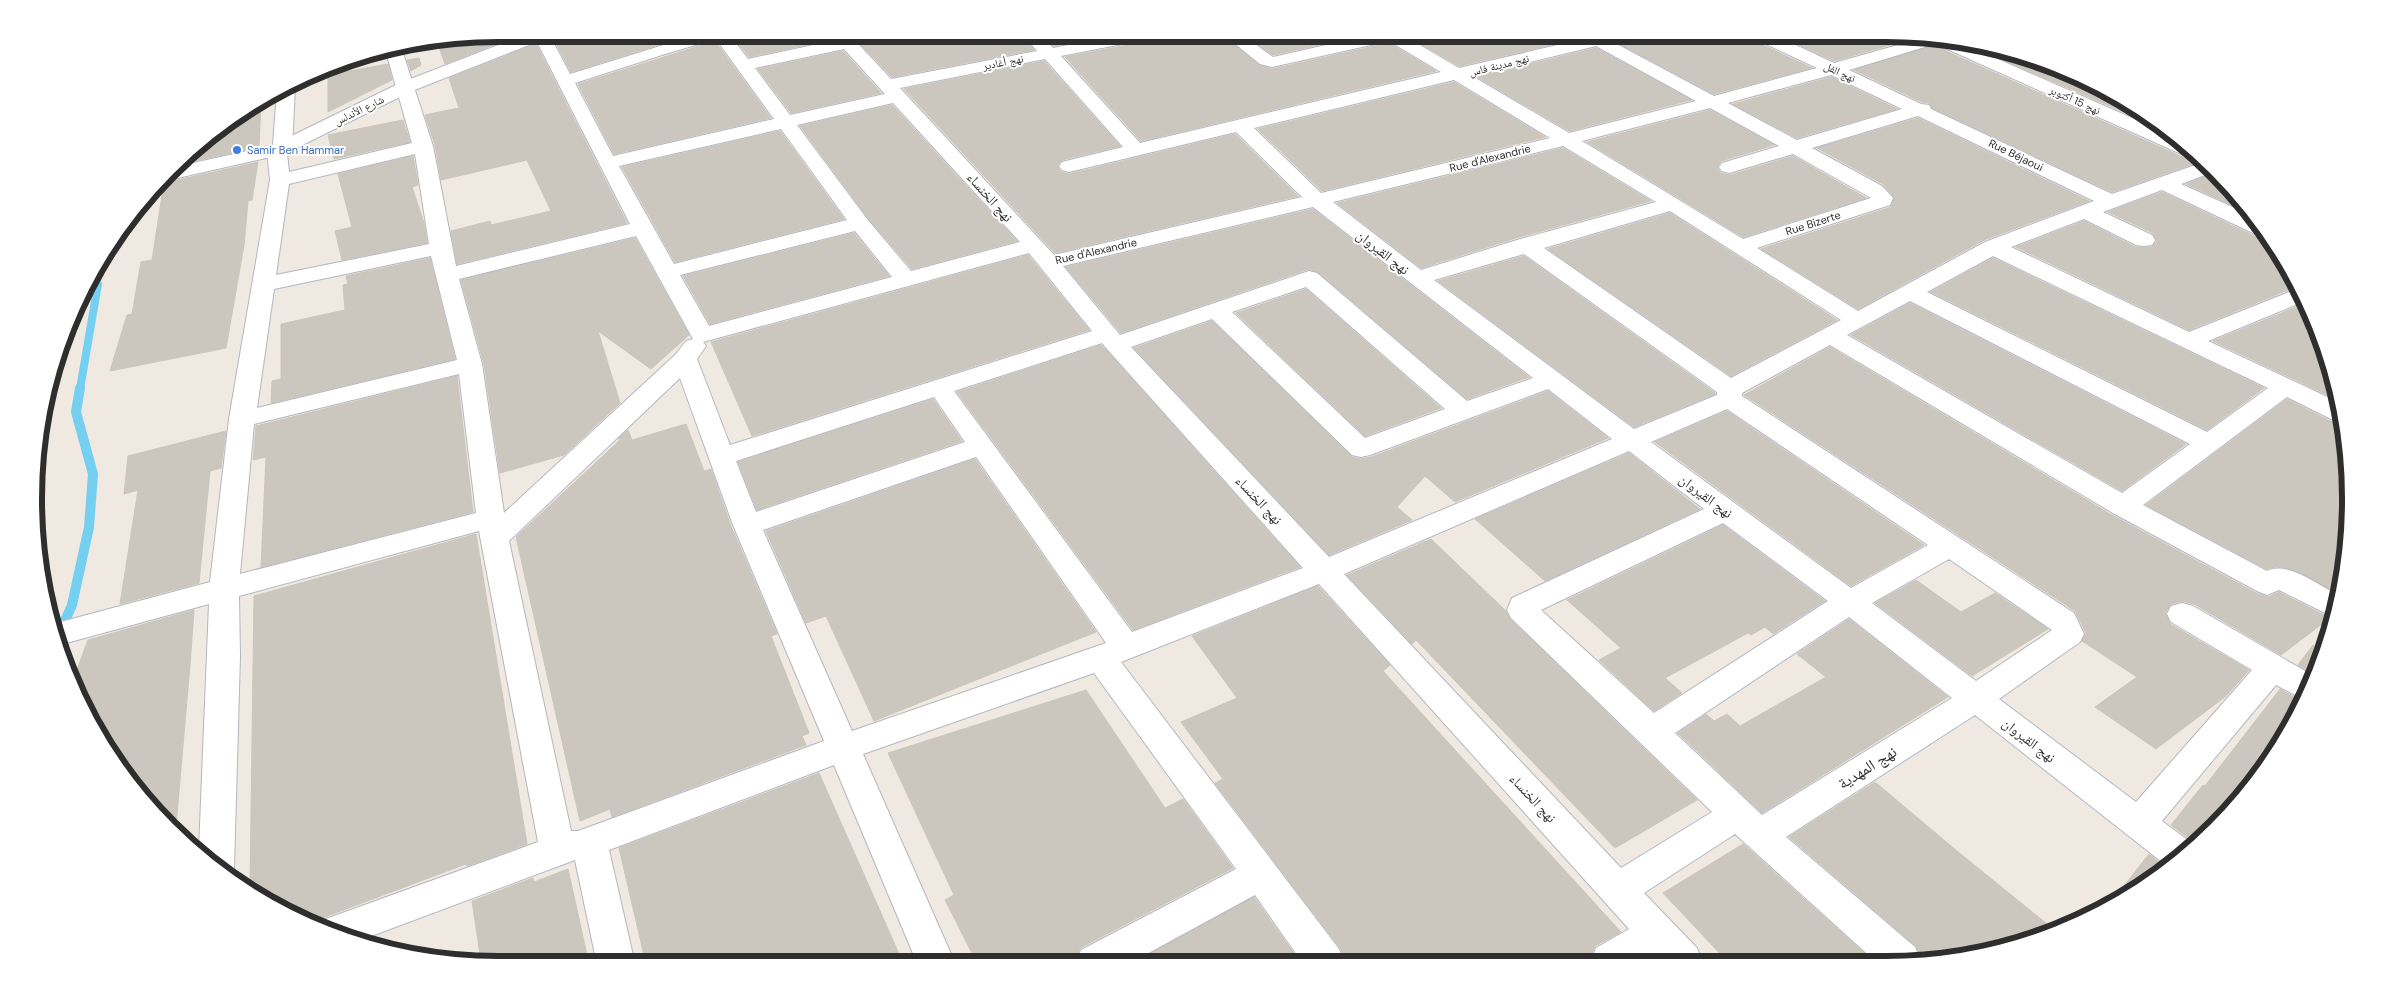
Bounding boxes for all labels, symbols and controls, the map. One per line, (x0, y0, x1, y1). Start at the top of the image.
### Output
street label: نهج أغادير (980, 51, 1025, 73)
street label: نهج مدينة فاس (1468, 51, 1530, 79)
street label: نهج الفل (1822, 59, 1858, 85)
street label: نهج 15 أكتوبر (2046, 82, 2103, 117)
street label: شارع الأندلس (332, 92, 386, 128)
street label: Rue Béjaoui (1986, 136, 2046, 174)
street label: Rue d'Alexandrie (1448, 141, 1532, 175)
place label: Samir Ben Hammar (247, 143, 344, 157)
marker: Samir Ben Hammar (231, 144, 243, 156)
street label: نهج الخنساء (962, 168, 1017, 226)
street label: Rue Bizerte (1784, 208, 1842, 238)
street label: نهج القيروان (1352, 226, 1413, 279)
street label: Rue d'Alexandrie (1054, 235, 1138, 267)
street label: نهج القيروان (1675, 470, 1737, 523)
street label: نهج الخنساء (1231, 472, 1286, 529)
street label: نهج القيروان (1998, 714, 2059, 767)
street label: نهج المهدية (1834, 741, 1901, 794)
street label: نهج الخنساء (1505, 770, 1560, 827)

